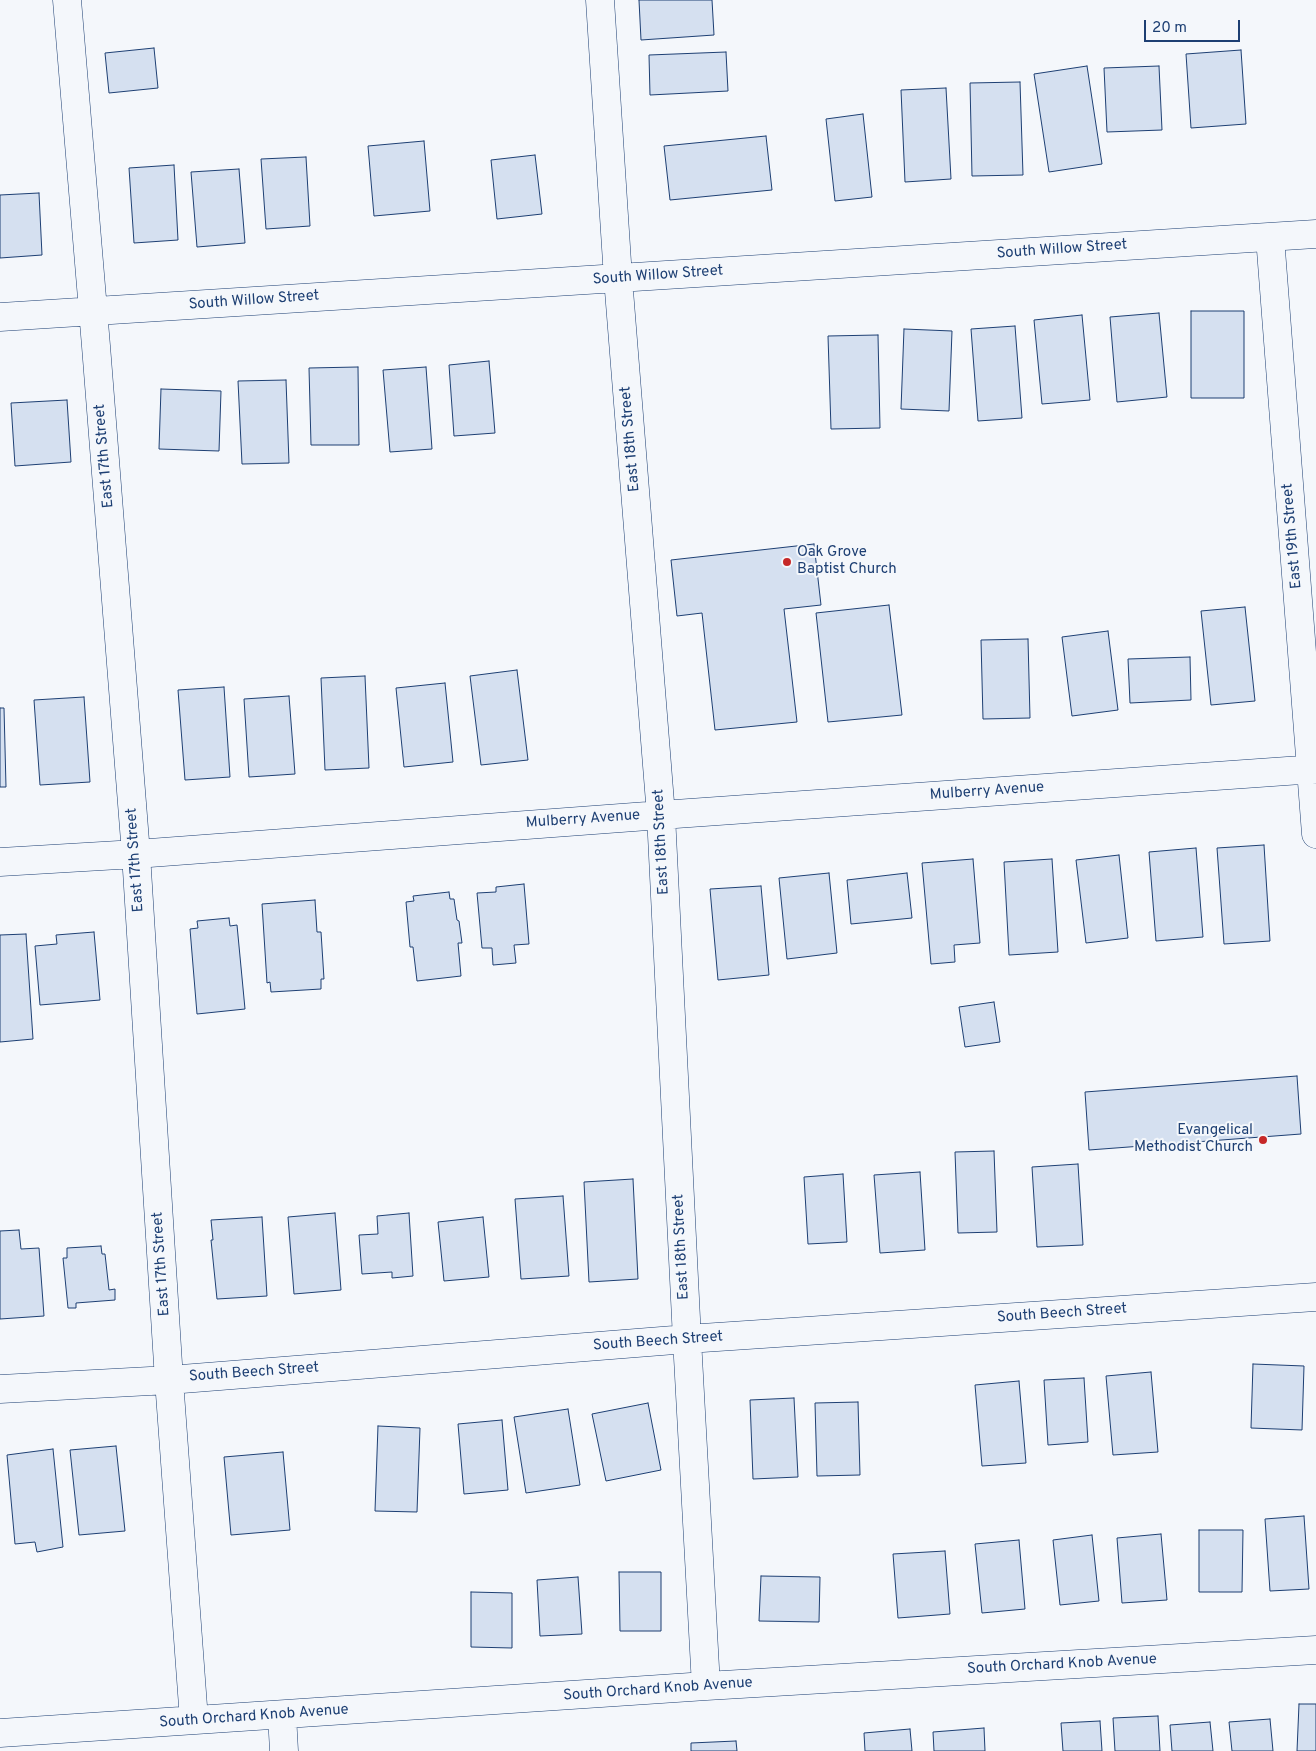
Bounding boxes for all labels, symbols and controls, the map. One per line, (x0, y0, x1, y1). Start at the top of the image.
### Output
scale bar (1146, 10, 1242, 42)
text: 20 m (1152, 19, 1187, 38)
street label: South Willow Street (996, 236, 1128, 264)
street label: South Willow Street (592, 262, 724, 290)
street label: South Willow Street (188, 287, 320, 315)
street label: East 18th Street (617, 385, 645, 493)
street label: East 17th Street (91, 403, 119, 509)
street label: East 19th Street (1279, 482, 1307, 590)
place label: Oak Grove Baptist Church (797, 544, 897, 579)
marker: Oak Grove Baptist Church (781, 556, 793, 568)
street label: Mulberry Avenue (929, 779, 1045, 805)
street label: East 18th Street (650, 789, 674, 895)
street label: East 17th Street (123, 807, 149, 913)
street label: Mulberry Avenue (525, 807, 641, 833)
place label: Evangelical Methodist Church (1134, 1122, 1253, 1157)
marker: Evangelical Methodist Church (1257, 1134, 1269, 1146)
street label: East 18th Street (670, 1194, 694, 1300)
street label: East 17th Street (149, 1211, 175, 1317)
street label: South Beech Street (996, 1300, 1128, 1328)
street label: South Beech Street (592, 1328, 724, 1356)
street label: South Beech Street (188, 1359, 320, 1387)
street label: South Orchard Knob Avenue (967, 1651, 1157, 1679)
street label: South Orchard Knob Avenue (563, 1674, 753, 1706)
street label: South Orchard Knob Avenue (159, 1701, 349, 1733)

